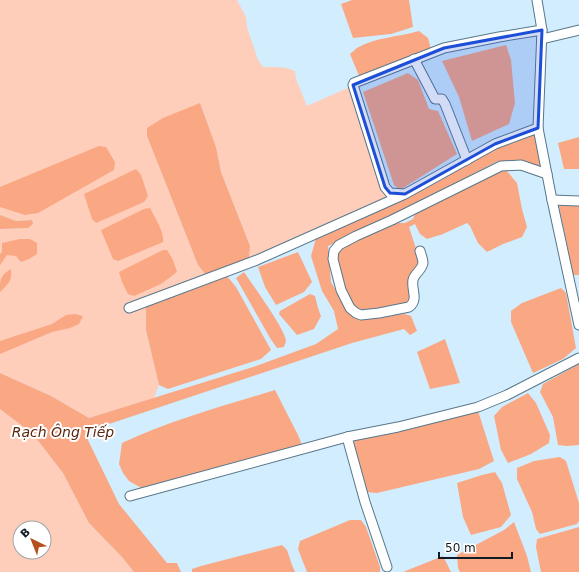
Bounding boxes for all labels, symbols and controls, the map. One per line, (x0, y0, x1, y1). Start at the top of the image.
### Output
water label: Rạch Ông Tiếp (12, 423, 114, 440)
north arrow (12, 520, 52, 560)
text: B (18, 525, 33, 541)
scale bar (439, 534, 512, 560)
text: 50 m (445, 541, 476, 555)

